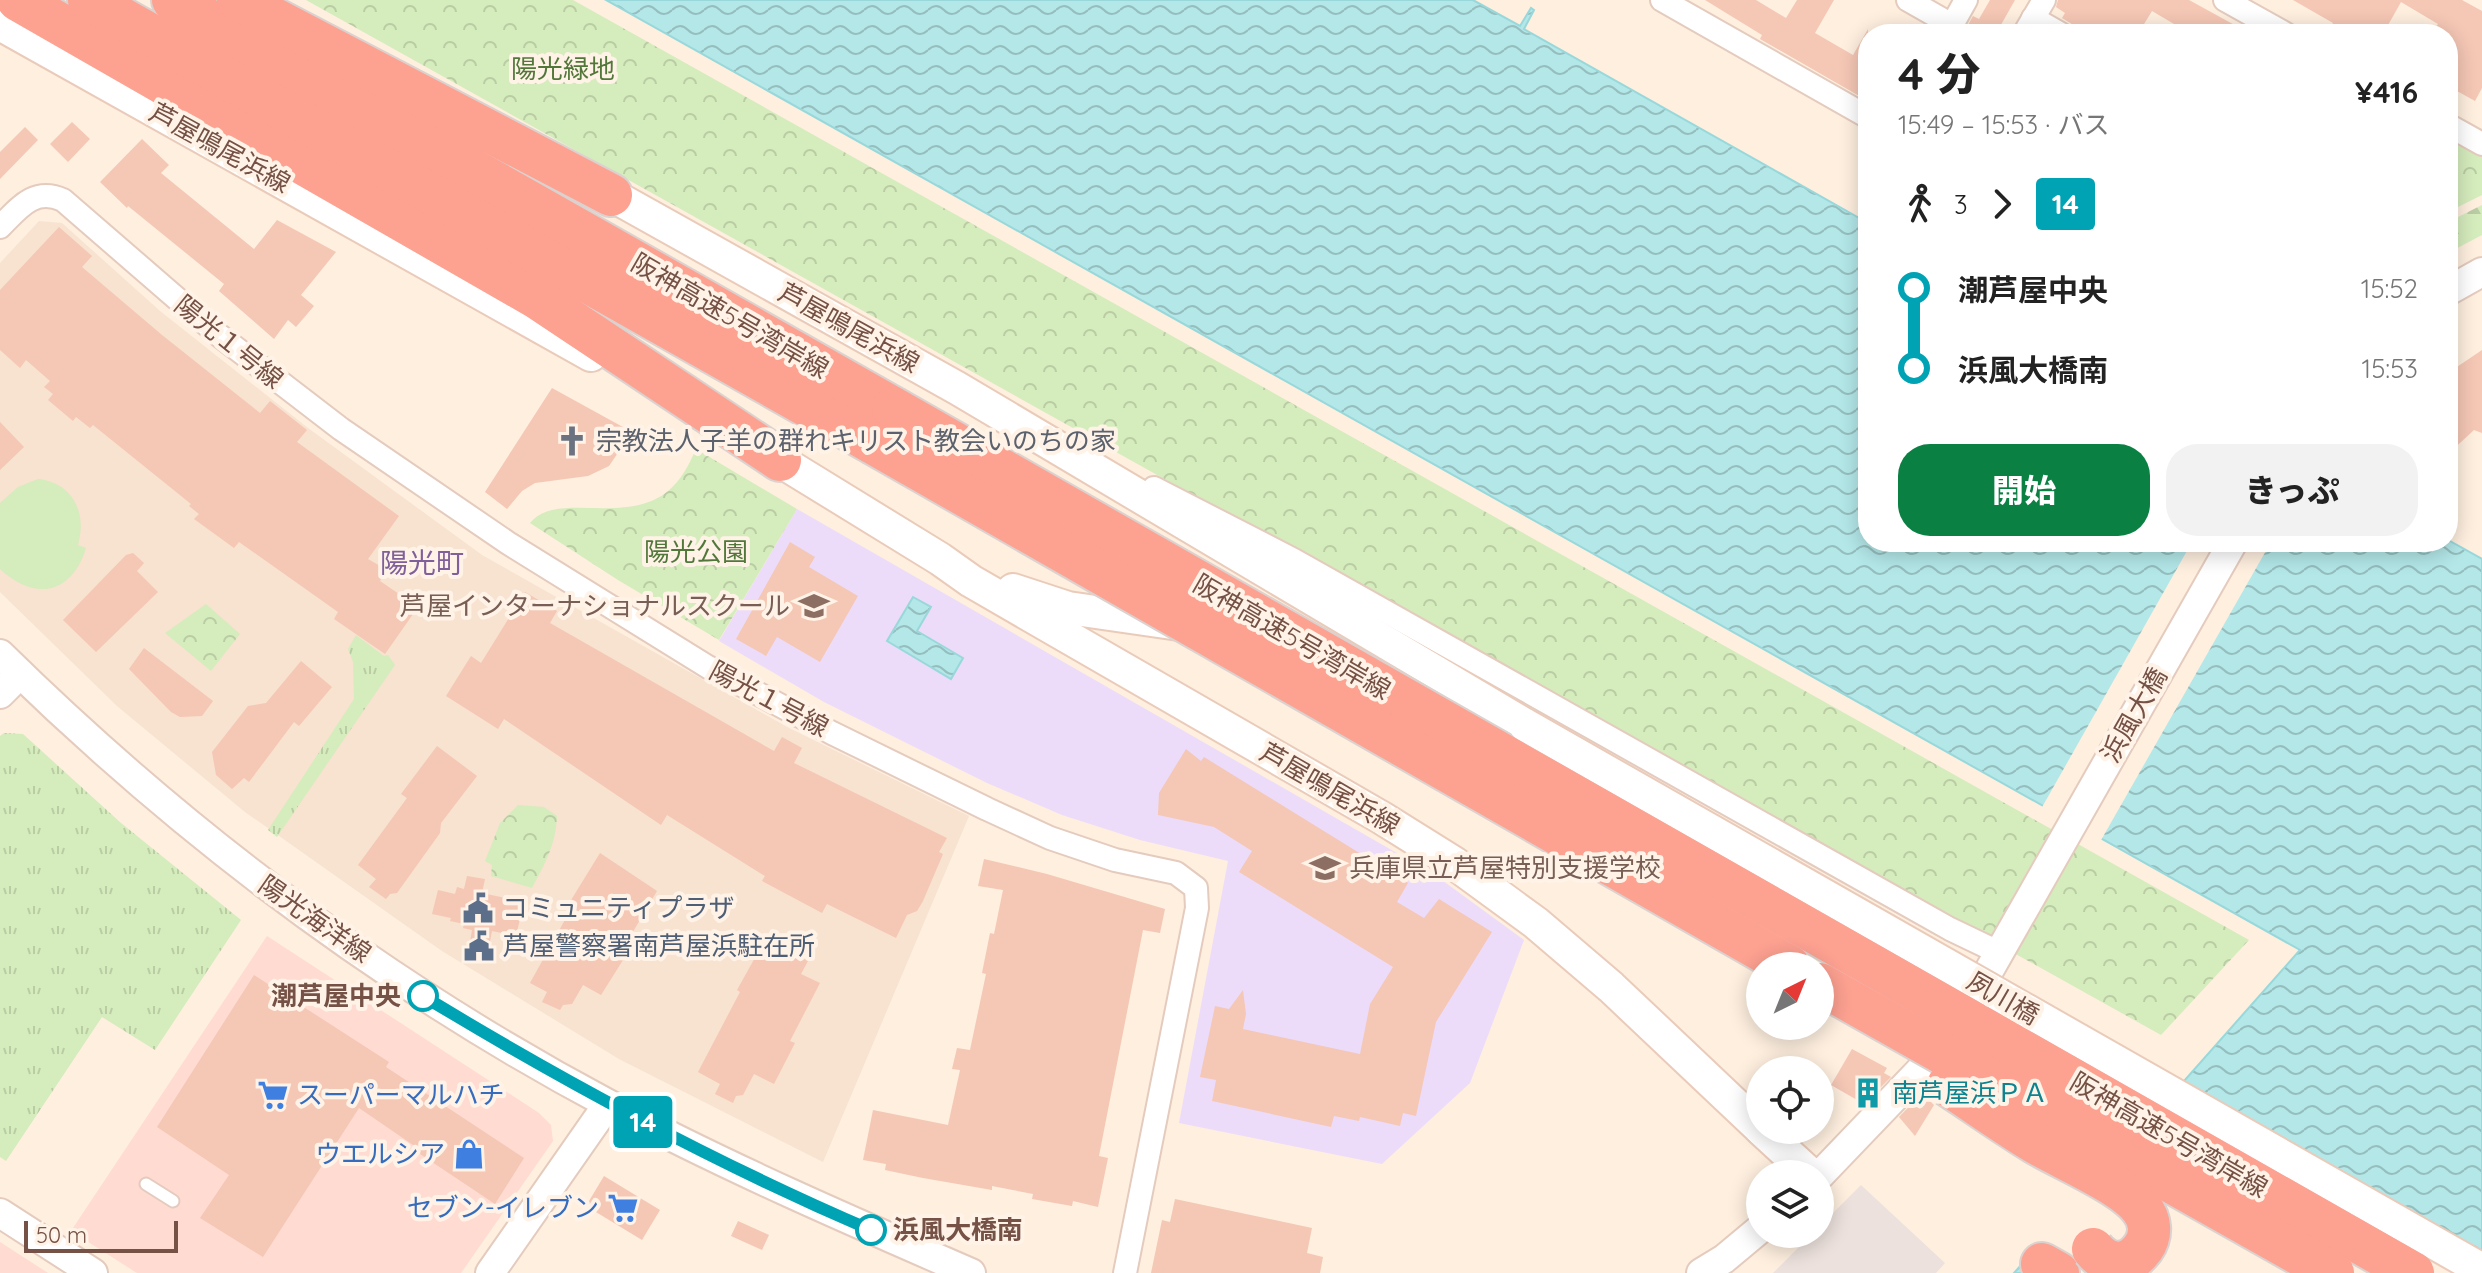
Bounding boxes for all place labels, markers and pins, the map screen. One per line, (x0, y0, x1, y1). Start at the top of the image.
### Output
church icon: 宗教法人子羊の群れキリスト教会いのちの家 (555, 424, 589, 458)
place label: 宗教法人子羊の群れキリスト教会いのちの家 (596, 424, 1116, 457)
place label: 芦屋インターナショナルスクール (400, 589, 790, 622)
school or university icon: 芦屋インターナショナルスクール (797, 589, 831, 623)
school or university icon: 兵庫県立芦屋特別支援学校 (1308, 851, 1342, 885)
place label: 兵庫県立芦屋特別支援学校 (1349, 851, 1661, 884)
public building icon: コミュニティプラザ (461, 891, 495, 925)
place label: コミュニティプラザ (502, 891, 734, 924)
public building icon: 芦屋警察署南芦屋浜駐在所 (462, 929, 496, 963)
place label: 芦屋警察署南芦屋浜駐在所 (503, 929, 815, 962)
place label: 潮芦屋中央 (271, 979, 401, 1012)
marker: 潮芦屋中央 (408, 981, 438, 1011)
building icon: 南芦屋浜ＰＡ (1851, 1076, 1885, 1110)
place label: 南芦屋浜ＰＡ (1892, 1076, 2048, 1109)
supermarket icon: スーパーマルハチ (256, 1078, 290, 1112)
place label: スーパーマルハチ (297, 1078, 505, 1111)
place label: ウエルシア (315, 1137, 445, 1170)
shop icon: ウエルシア (452, 1137, 486, 1171)
place label: セブン-イレブン (407, 1191, 599, 1224)
supermarket icon: セブン-イレブン (606, 1191, 640, 1225)
place label: 浜風大橋南 (893, 1213, 1023, 1246)
marker: 浜風大橋南 (856, 1215, 886, 1245)

